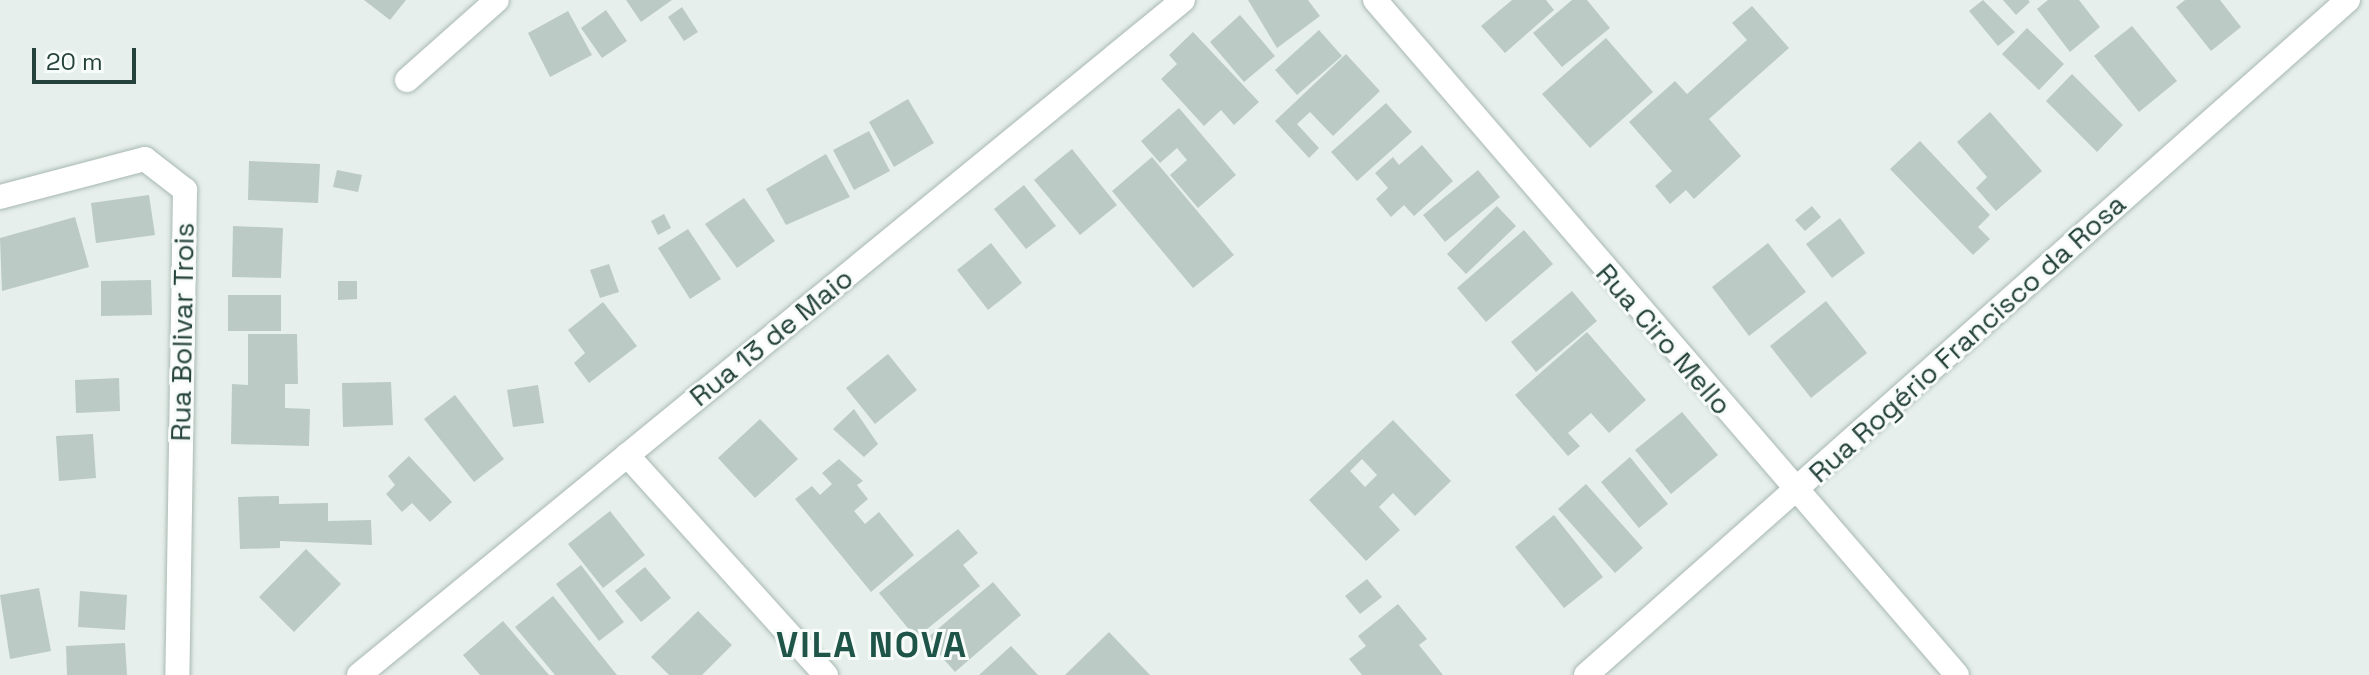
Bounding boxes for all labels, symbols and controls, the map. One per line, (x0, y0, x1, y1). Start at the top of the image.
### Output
scale bar (36, 32, 140, 82)
text: 20 m (46, 46, 103, 77)
street label: Rua Rogério Francisco da Rosa (1802, 187, 2132, 489)
street label: Rua Bolivar Trois (163, 222, 201, 442)
street label: Rua Ciro Mello (1589, 257, 1739, 421)
street label: Rua 13 de Maio (683, 261, 859, 413)
district label: VILA NOVA (776, 624, 968, 668)

